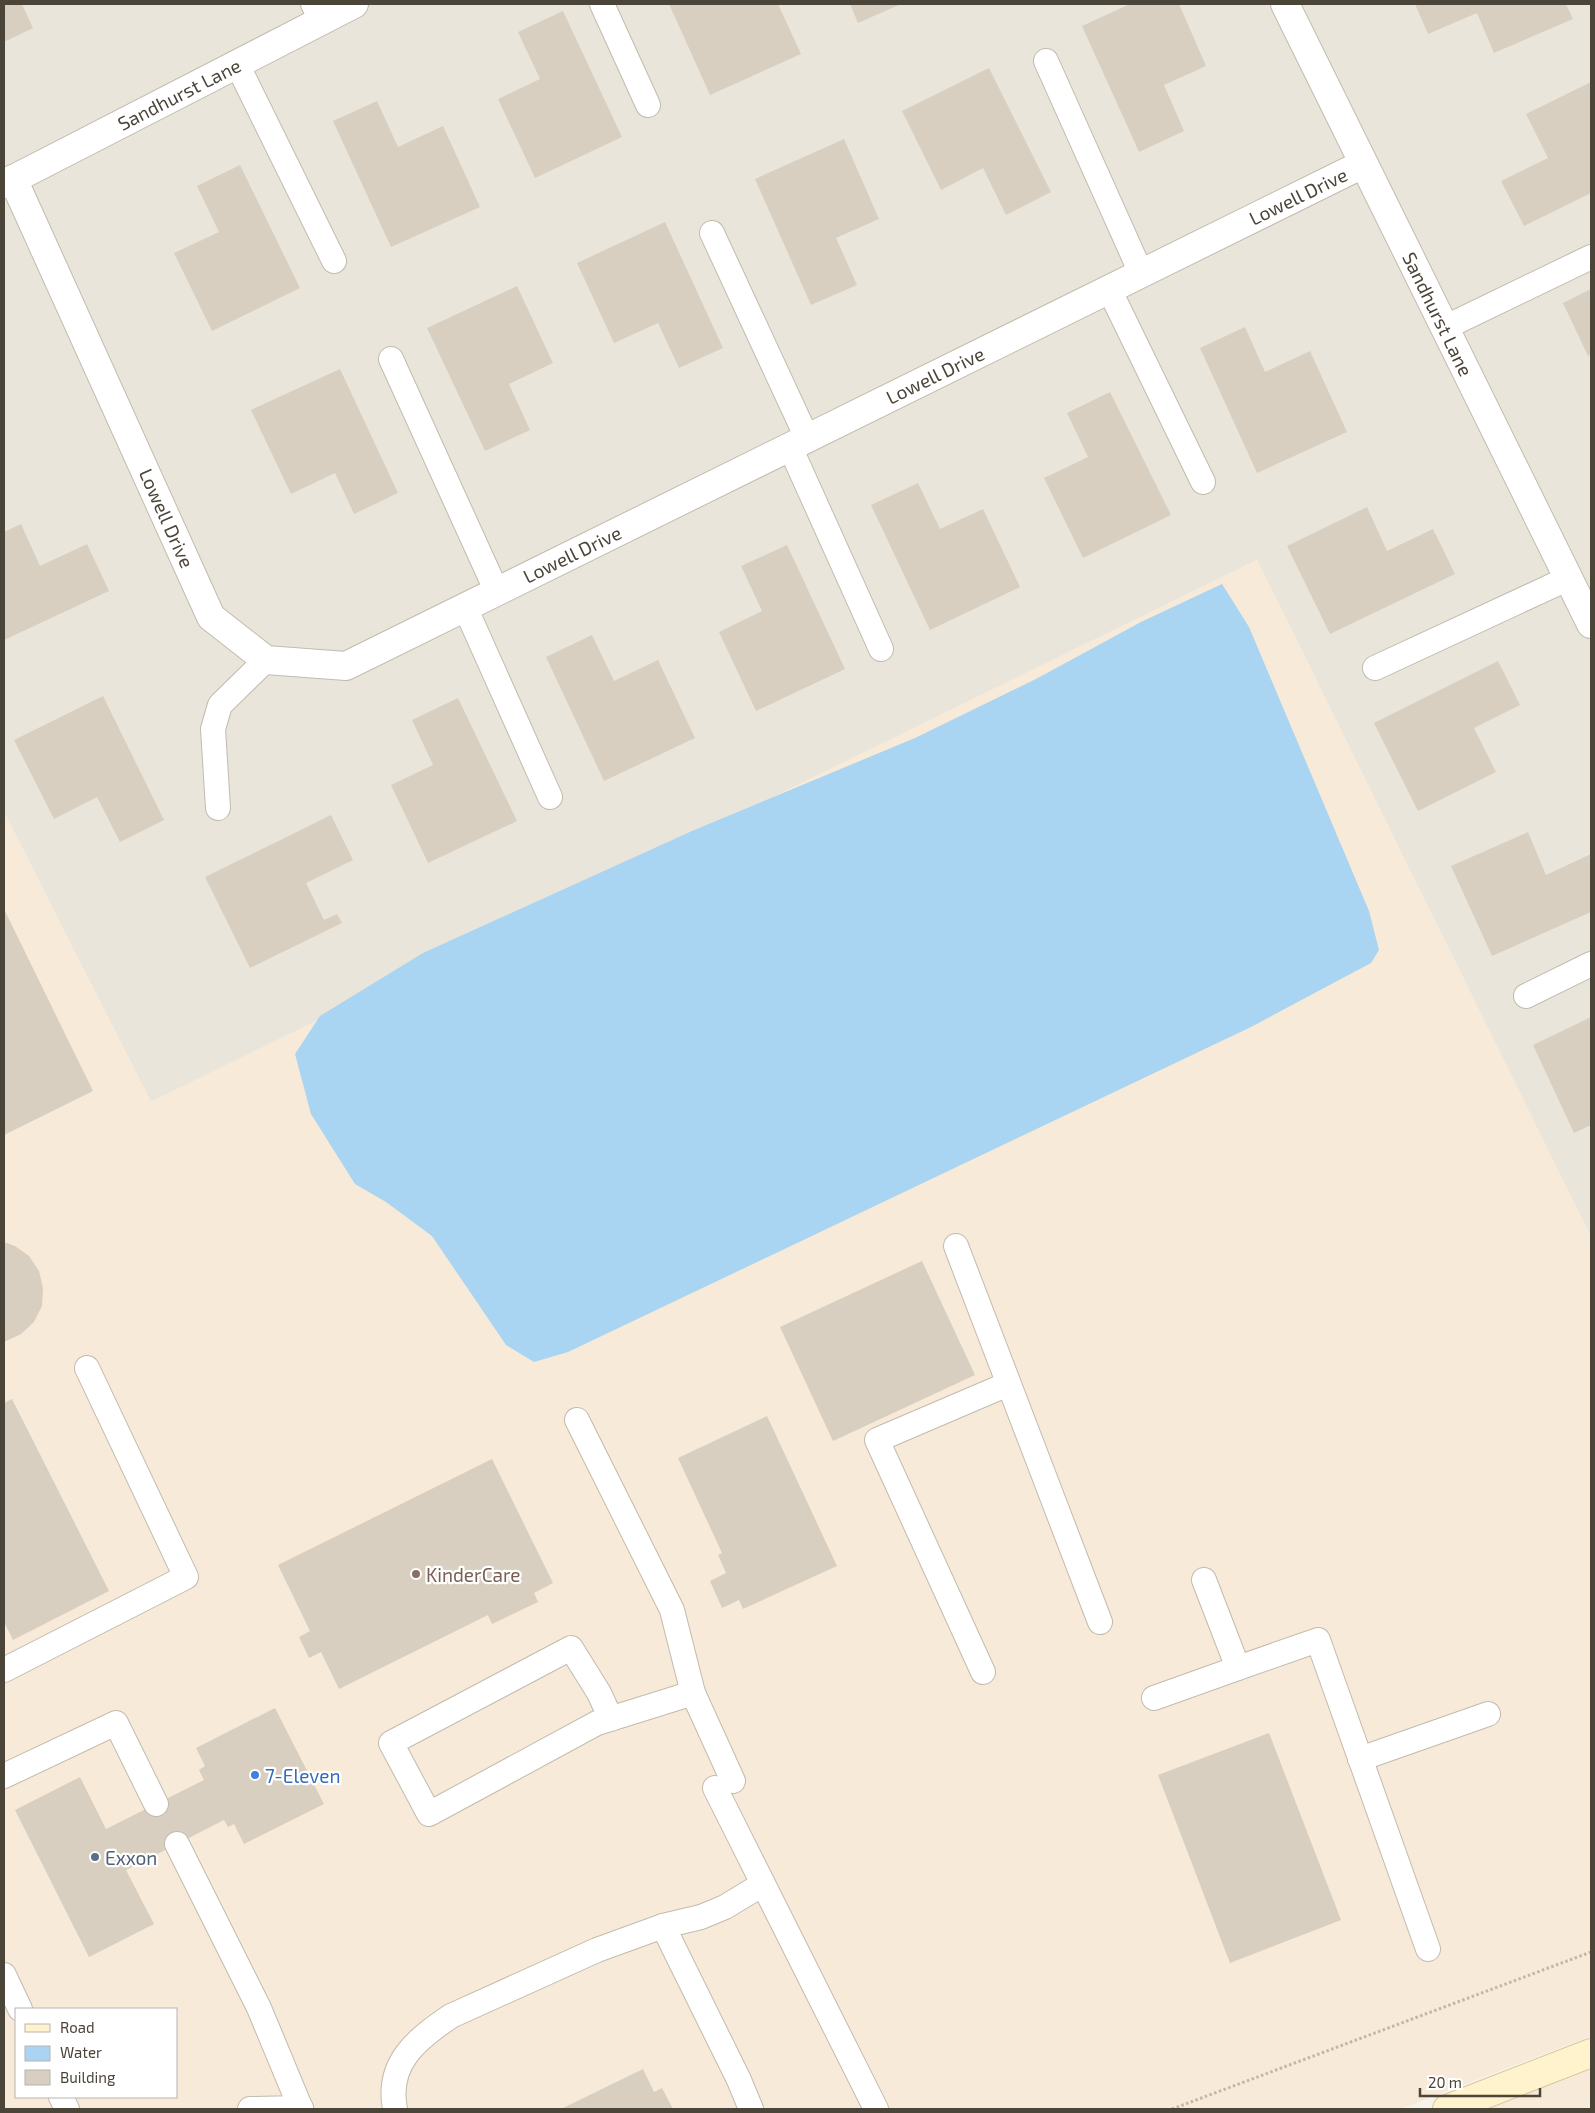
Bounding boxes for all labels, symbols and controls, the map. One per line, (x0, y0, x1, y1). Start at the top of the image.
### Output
street label: Sandhurst Lane (114, 53, 244, 135)
street label: Lowell Drive (1245, 162, 1351, 230)
street label: Sandhurst Lane (1398, 248, 1478, 380)
street label: Lowell Drive (882, 341, 988, 409)
street label: Lowell Drive (135, 465, 199, 571)
street label: Lowell Drive (519, 520, 625, 588)
place label: KinderCare (426, 1563, 521, 1586)
marker: KinderCare (410, 1568, 422, 1580)
place label: 7-Eleven (265, 1764, 341, 1787)
marker: 7-Eleven (249, 1769, 261, 1781)
place label: Exxon (105, 1846, 157, 1869)
marker: Exxon (89, 1851, 101, 1863)
legend (15, 2008, 178, 2098)
text: Road (60, 2018, 95, 2036)
text: Water (60, 2043, 102, 2061)
scale bar (1420, 2066, 1540, 2098)
text: Building (60, 2068, 116, 2086)
text: 20 m (1428, 2073, 1462, 2091)

